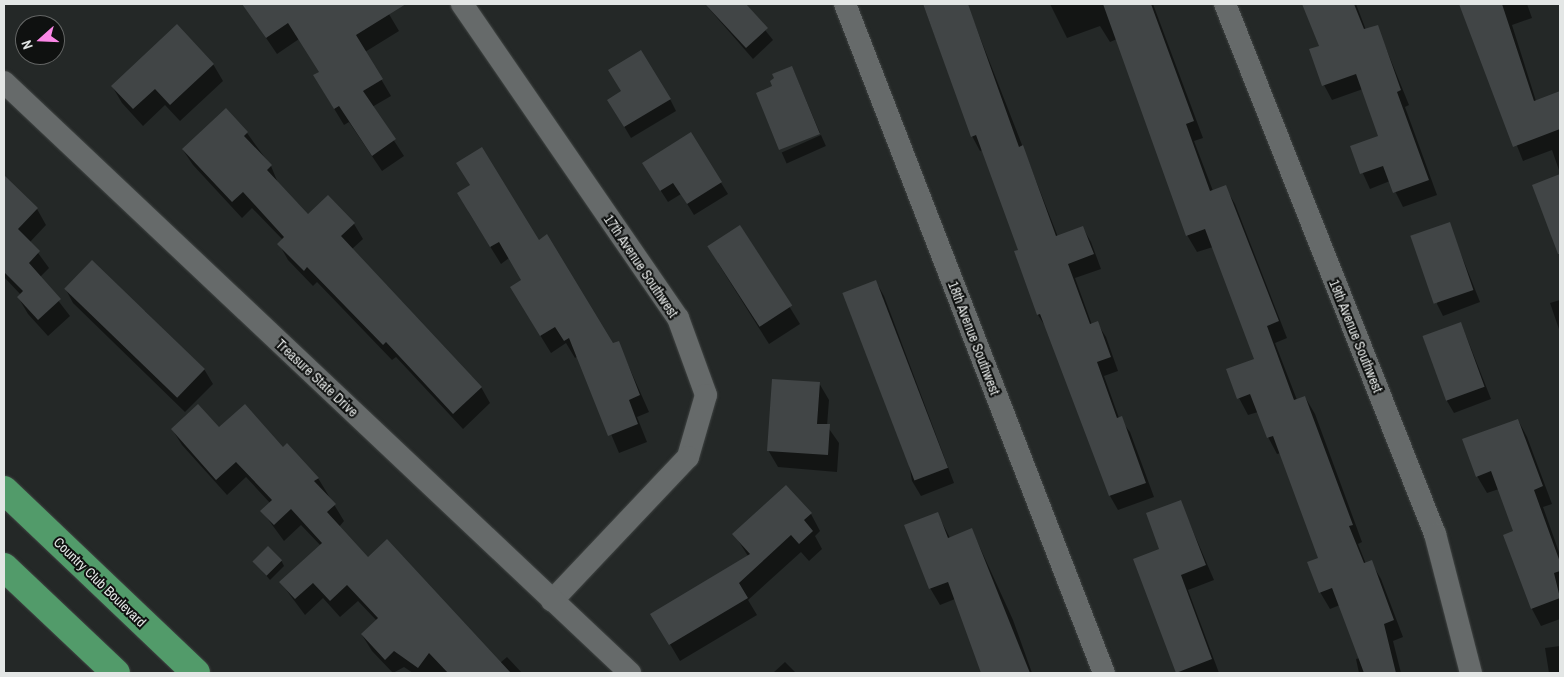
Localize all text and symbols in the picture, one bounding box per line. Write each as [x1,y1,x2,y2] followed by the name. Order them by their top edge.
[15,15,65,65] north arrow
[17,38,37,52] text: N
[600,211,682,321] street label: 17th Avenue Southwest
[1326,277,1386,395] street label: 19th Avenue Southwest
[944,278,1004,398] street label: 18th Avenue Southwest
[272,336,362,420] street label: Treasure State Drive
[50,534,150,630] street label: Country Club Boulevard

